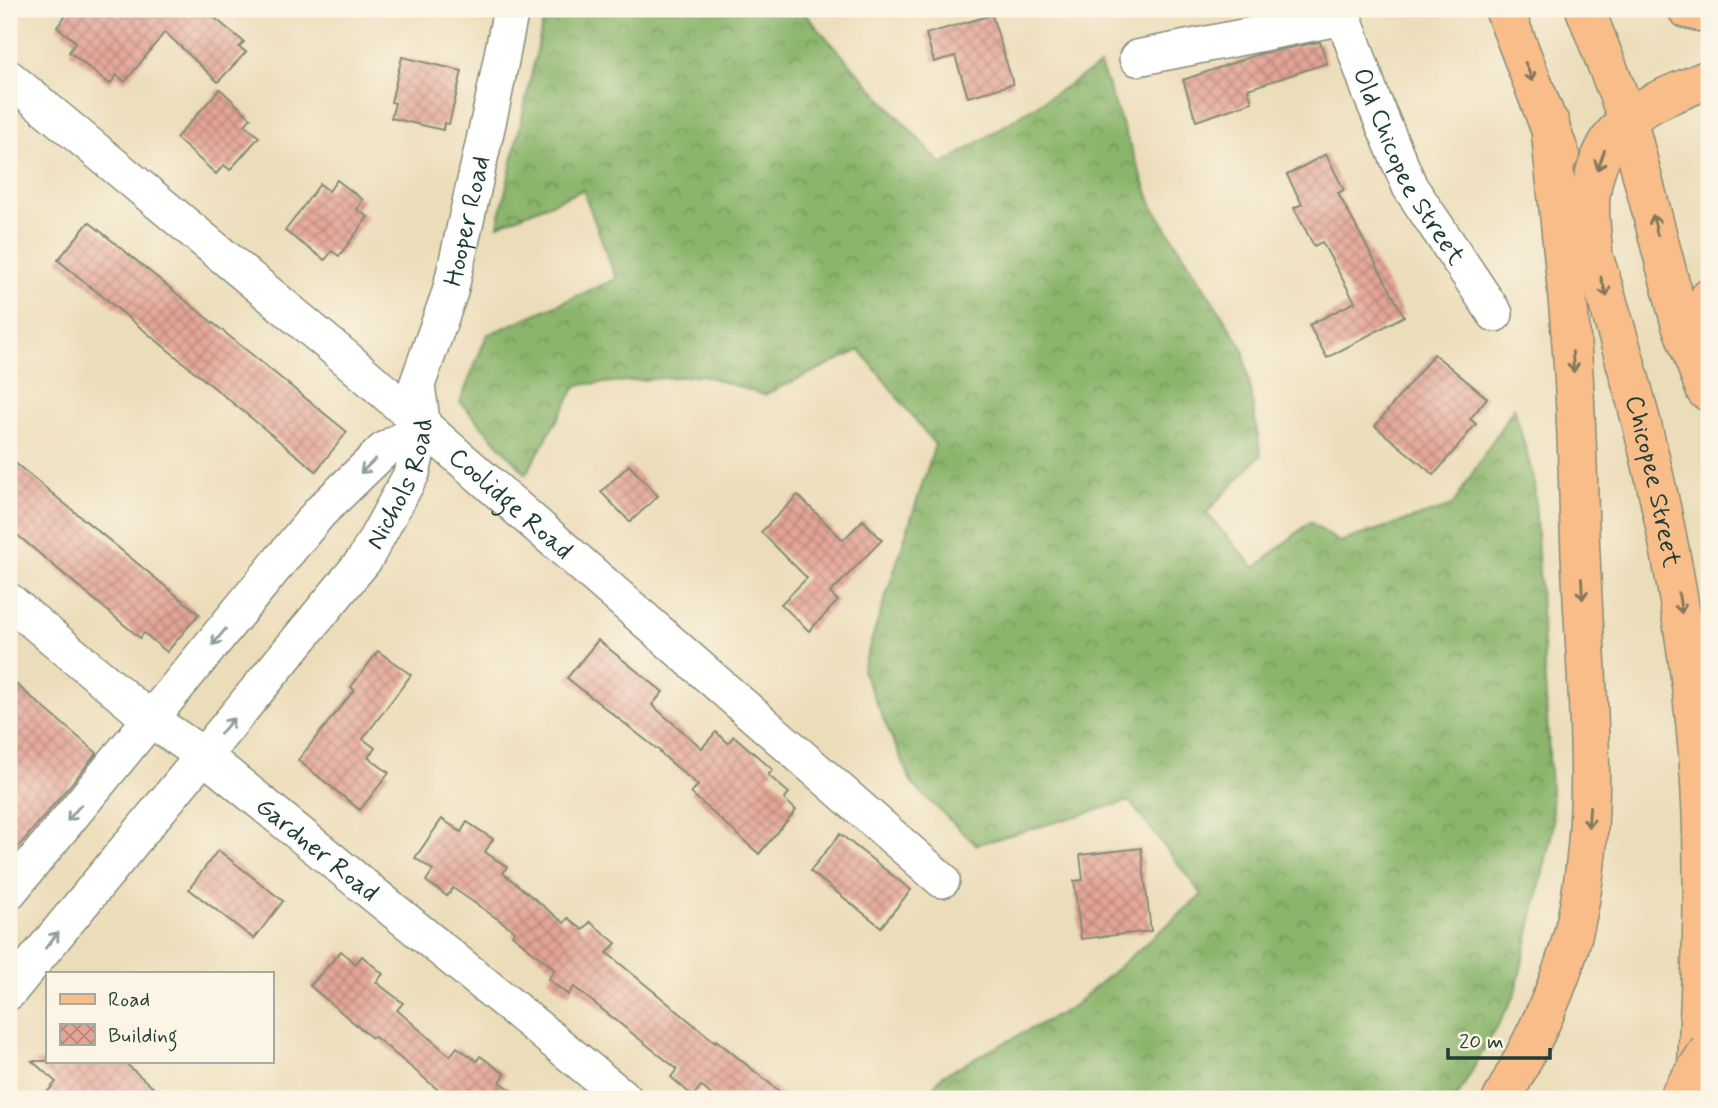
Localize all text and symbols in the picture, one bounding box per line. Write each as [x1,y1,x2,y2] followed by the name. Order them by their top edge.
[1524,61,1537,83] one-way arrow
[1344,64,1473,272] street label: Old Chicopee Street
[1594,149,1607,171] one-way arrow
[437,153,499,290] street label: Hooper Road
[1648,214,1661,237] one-way arrow
[1598,276,1611,298] one-way arrow
[1567,350,1580,373] one-way arrow
[1616,392,1688,570] street label: Chicopee Street
[359,417,442,556] street label: Nichols Road
[441,441,579,568] street label: Coolidge Road
[360,457,377,474] one-way arrow
[1575,578,1588,601] one-way arrow
[1674,591,1687,614] one-way arrow
[211,628,227,646] one-way arrow
[219,717,235,735] one-way arrow
[248,790,385,910] street label: Gardner Road
[67,804,83,822] one-way arrow
[1582,805,1595,828] one-way arrow
[45,931,60,949] one-way arrow
[46,972,273,1062] legend
[108,986,150,1014] text: Road
[1448,1017,1550,1061] scale bar
[108,1022,178,1052] text: Building
[1459,1028,1504,1056] text: 20 m

